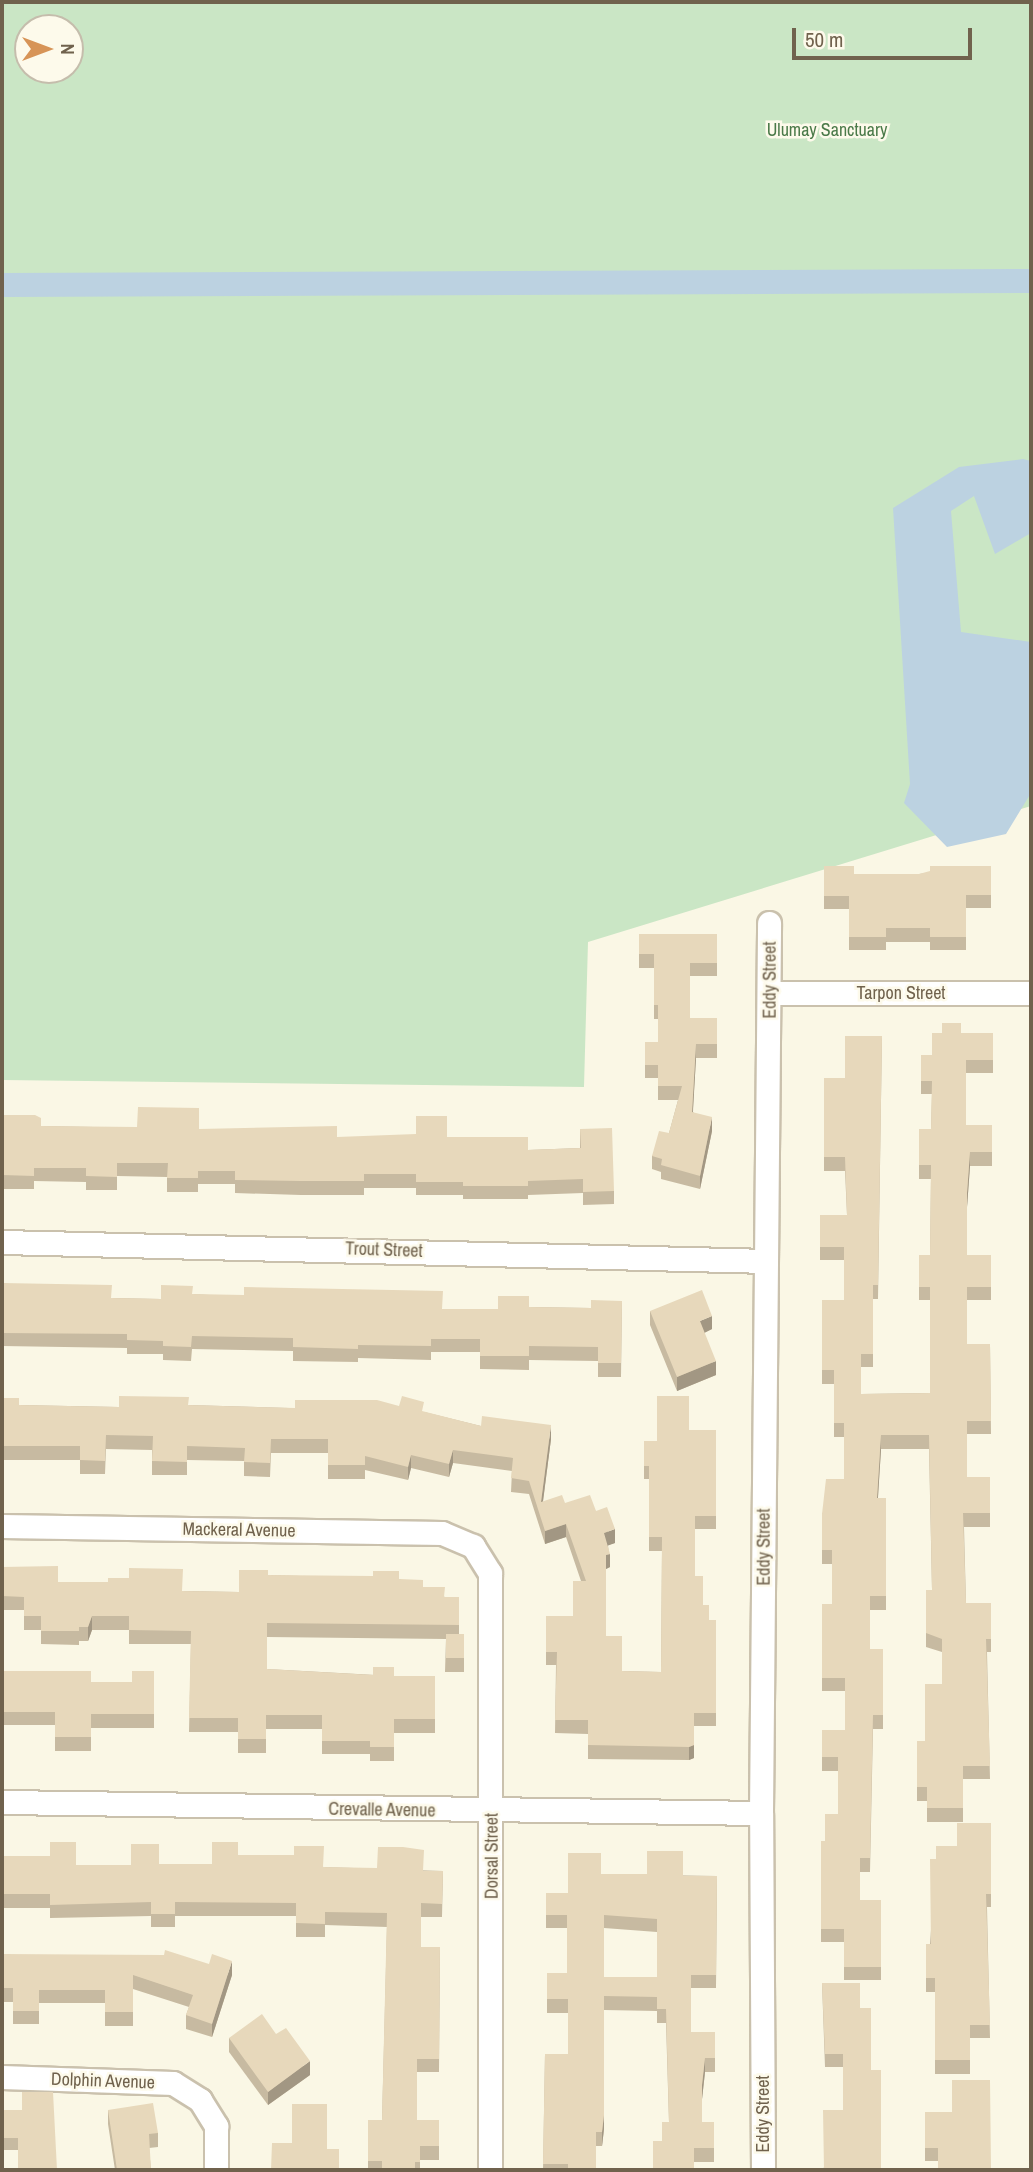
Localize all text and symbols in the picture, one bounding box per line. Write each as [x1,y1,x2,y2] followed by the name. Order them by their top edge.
[14,14,84,84] north arrow
[795,14,975,58] scale bar
[805,25,843,54] text: 50 m
[55,43,81,55] text: N
[767,119,887,141] park label: Ulumay Sanctuary
[759,941,781,1019] street label: Eddy Street
[857,982,945,1004] street label: Tarpon Street
[345,1238,423,1262] street label: Trout Street
[753,1508,775,1586] street label: Eddy Street
[182,1518,296,1542] street label: Mackeral Avenue
[328,1798,436,1822] street label: Crevalle Avenue
[481,1813,503,1899] street label: Dorsal Street
[50,2068,156,2094] street label: Dolphin Avenue
[752,2075,774,2153] street label: Eddy Street

